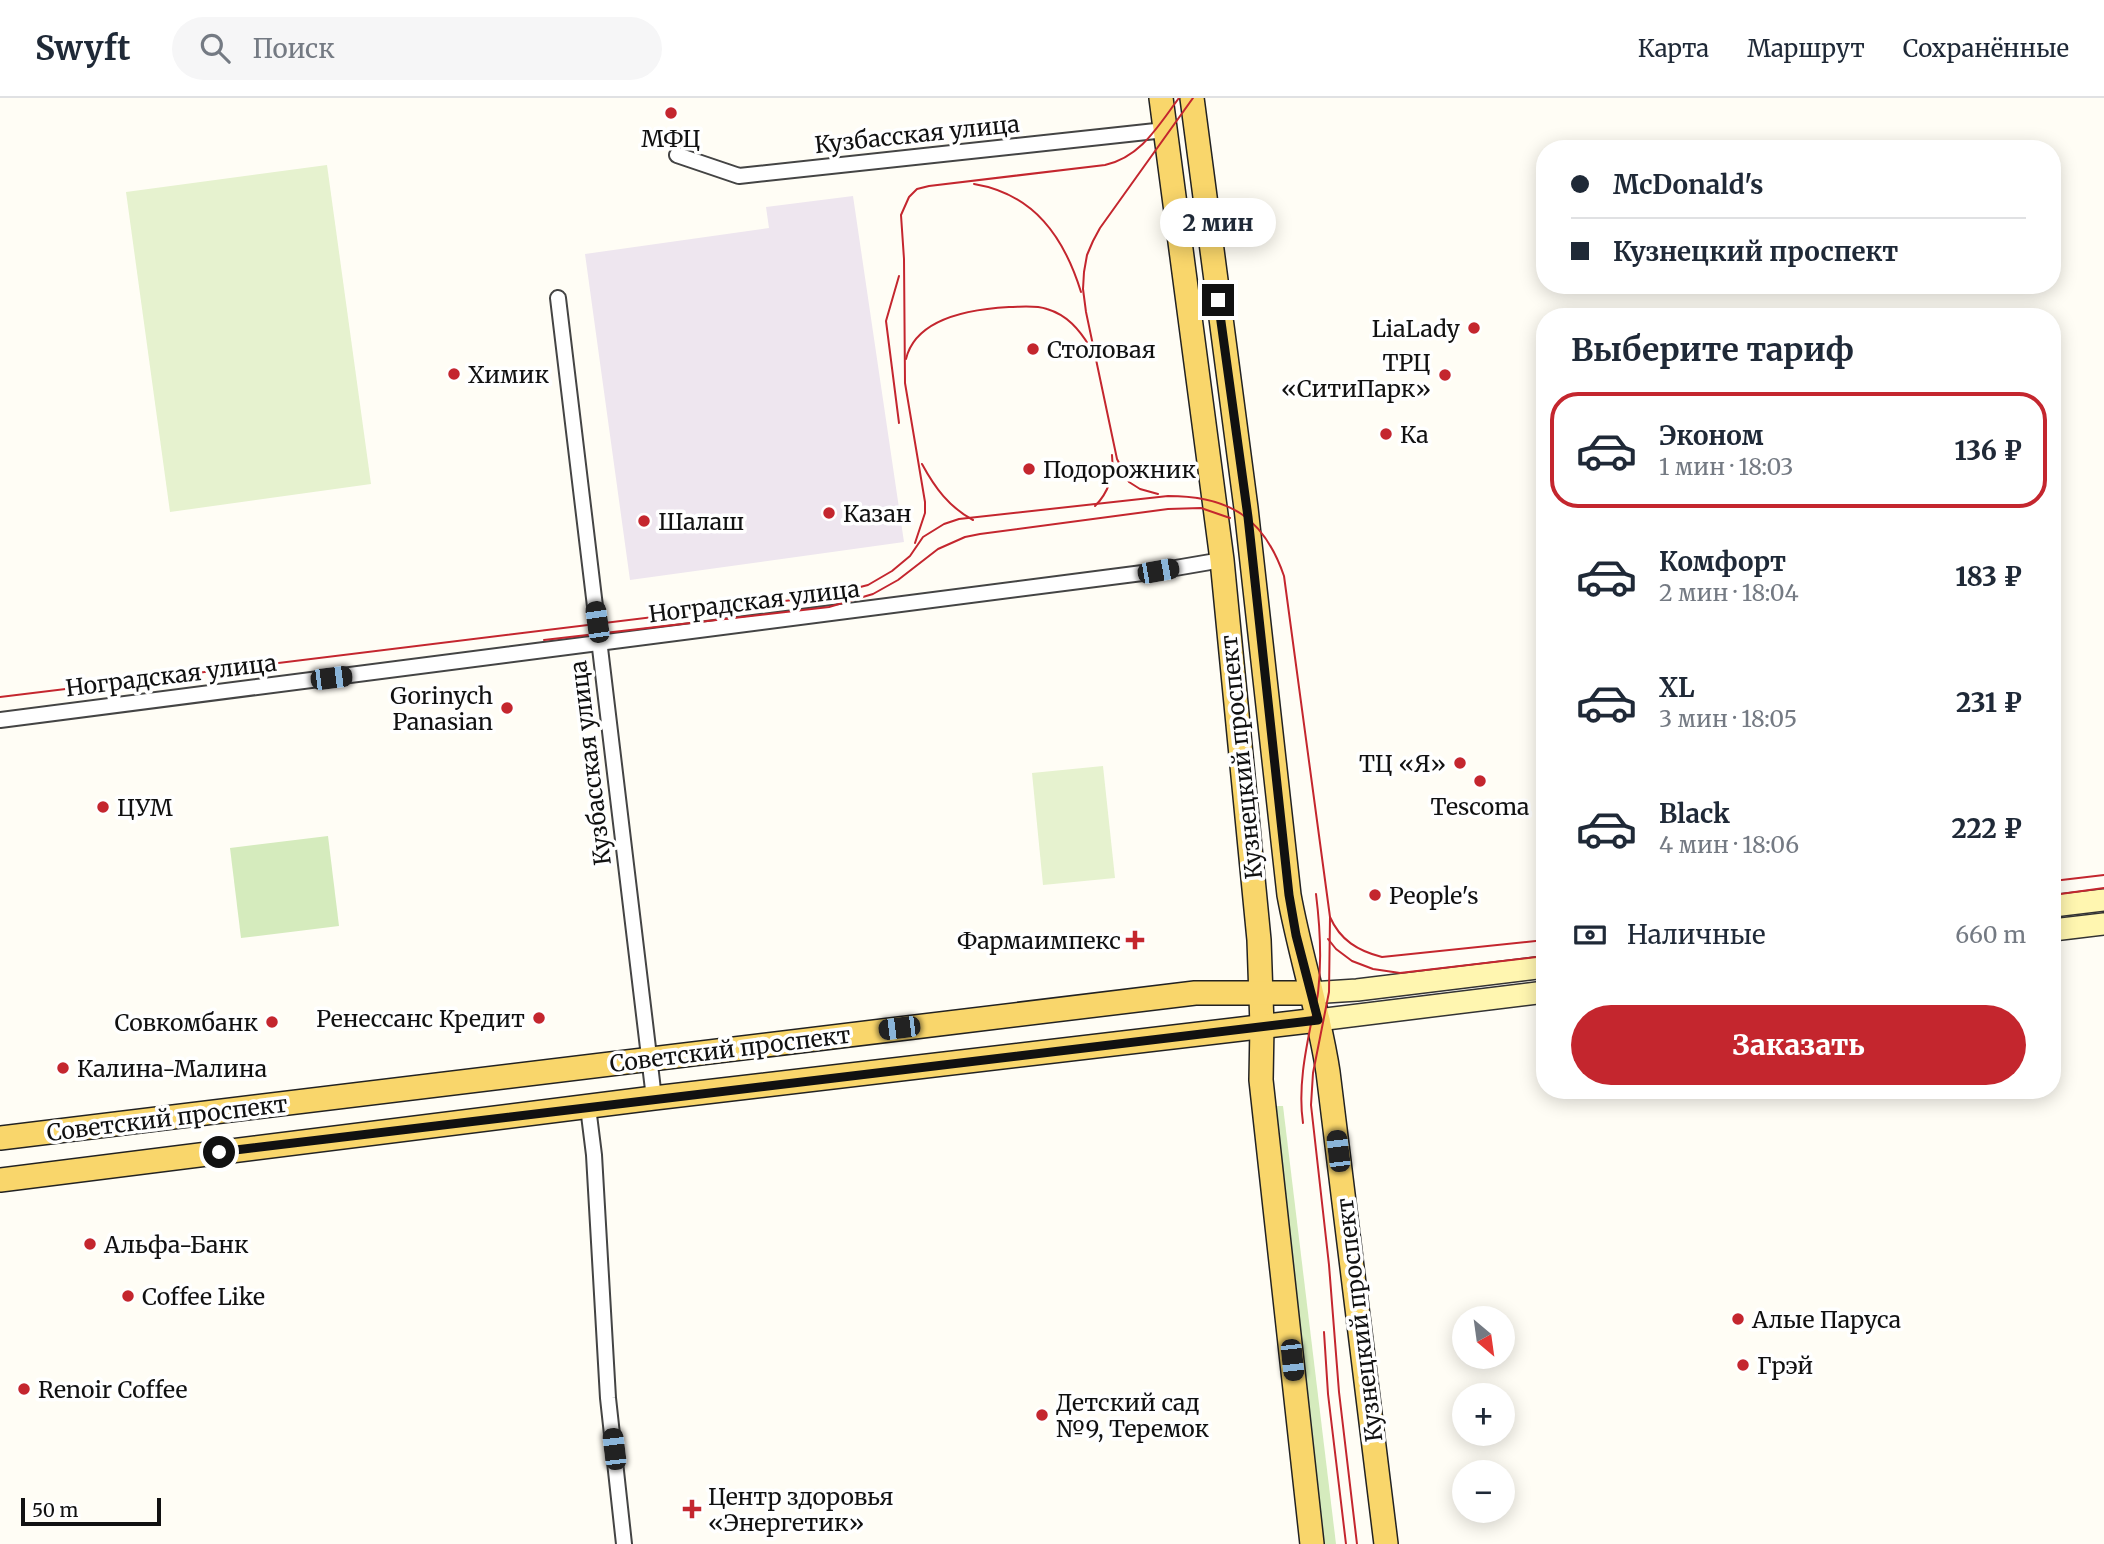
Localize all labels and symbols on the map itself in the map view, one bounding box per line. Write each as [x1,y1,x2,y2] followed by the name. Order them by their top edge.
[663,105,679,121] marker: МФЦ
[813,109,1021,159] street label: Кузбасская улица
[641,124,701,153] place label: МФЦ
[1160,198,1276,248] callout: 2 мин
[1202,284,1234,316] route end
[1372,314,1461,343] place label: LiaLady
[1466,320,1482,336] marker: LiaLady
[1047,335,1156,364] place label: Столовая
[1025,341,1041,357] marker: Столовая
[1281,348,1431,403] place label: ТРЦ «СитиПарк»
[468,360,549,389] place label: Химик
[446,366,462,382] marker: Химик
[1437,367,1453,383] marker: ТРЦ «СитиПарк»
[1400,420,1429,449] place label: Ка
[1378,426,1394,442] marker: Ка
[1043,455,1196,484] place label: Подорожник
[1021,461,1037,477] marker: Подорожник
[843,499,912,528] place label: Казан
[821,505,837,521] marker: Казан
[658,507,744,536] place label: Шалаш
[636,513,652,529] marker: Шалаш
[1136,557,1181,585] car
[647,574,861,628] street label: Ноградская улица
[584,600,611,644] car
[1214,633,1268,881] street label: Кузнецкий проспект
[64,648,278,702] street label: Ноградская улица
[563,659,617,867] street label: Кузбасская улица
[309,665,354,691] car
[390,681,493,736] place label: Gorinych Panasian
[499,700,515,716] marker: Gorinych Panasian
[1359,749,1446,778] place label: ТЦ «Я»
[1452,755,1468,771] marker: ТЦ «Я»
[1472,773,1488,789] marker: Tescoma
[1431,792,1529,821] place label: Tescoma
[117,793,173,822] place label: ЦУМ
[95,799,111,815] marker: ЦУМ
[1389,881,1479,910] place label: People's
[1367,887,1383,903] marker: People's
[957,926,1121,955] place label: Фармаимпекс
[1127,932,1143,948] marker: Фармаимпекс
[316,1004,525,1033] place label: Ренессанс Кредит
[115,1008,258,1037] place label: Совкомбанк
[531,1010,547,1026] marker: Ренессанс Кредит
[264,1014,280,1030] marker: Совкомбанк
[877,1015,922,1041] car
[608,1020,852,1078] street label: Советский проспект
[77,1054,267,1083] place label: Калина-Малина
[55,1060,71,1076] marker: Калина-Малина
[45,1089,289,1147] street label: Советский проспект
[1326,1129,1351,1173] car
[203,1136,235,1168] route start
[1330,1196,1388,1444] street label: Кузнецкий проспект
[103,1230,249,1259] place label: Альфа-Банк
[82,1236,98,1252] marker: Альфа-Банк
[142,1282,265,1311] place label: Coffee Like
[120,1288,136,1304] marker: Coffee Like
[1751,1305,1901,1334] place label: Алые Паруса
[1452,1306,1516,1368] north arrow
[1730,1311,1746,1327] marker: Алые Паруса
[1280,1338,1305,1382] car
[1757,1351,1813,1380] place label: Грэй
[1735,1357,1751,1373] marker: Грэй
[38,1375,188,1404] place label: Renoir Coffee
[16,1381,32,1397] marker: Renoir Coffee
[1056,1388,1210,1443] place label: Детский сад №9, Теремок
[1034,1407,1050,1423] marker: Детский сад №9, Теремок
[602,1427,627,1471] car
[708,1482,894,1537] place label: Центр здоровья «Энергетик»
[21,1495,161,1527] scale bar
[682,1499,702,1519] marker: Центр здоровья «Энергетик»

